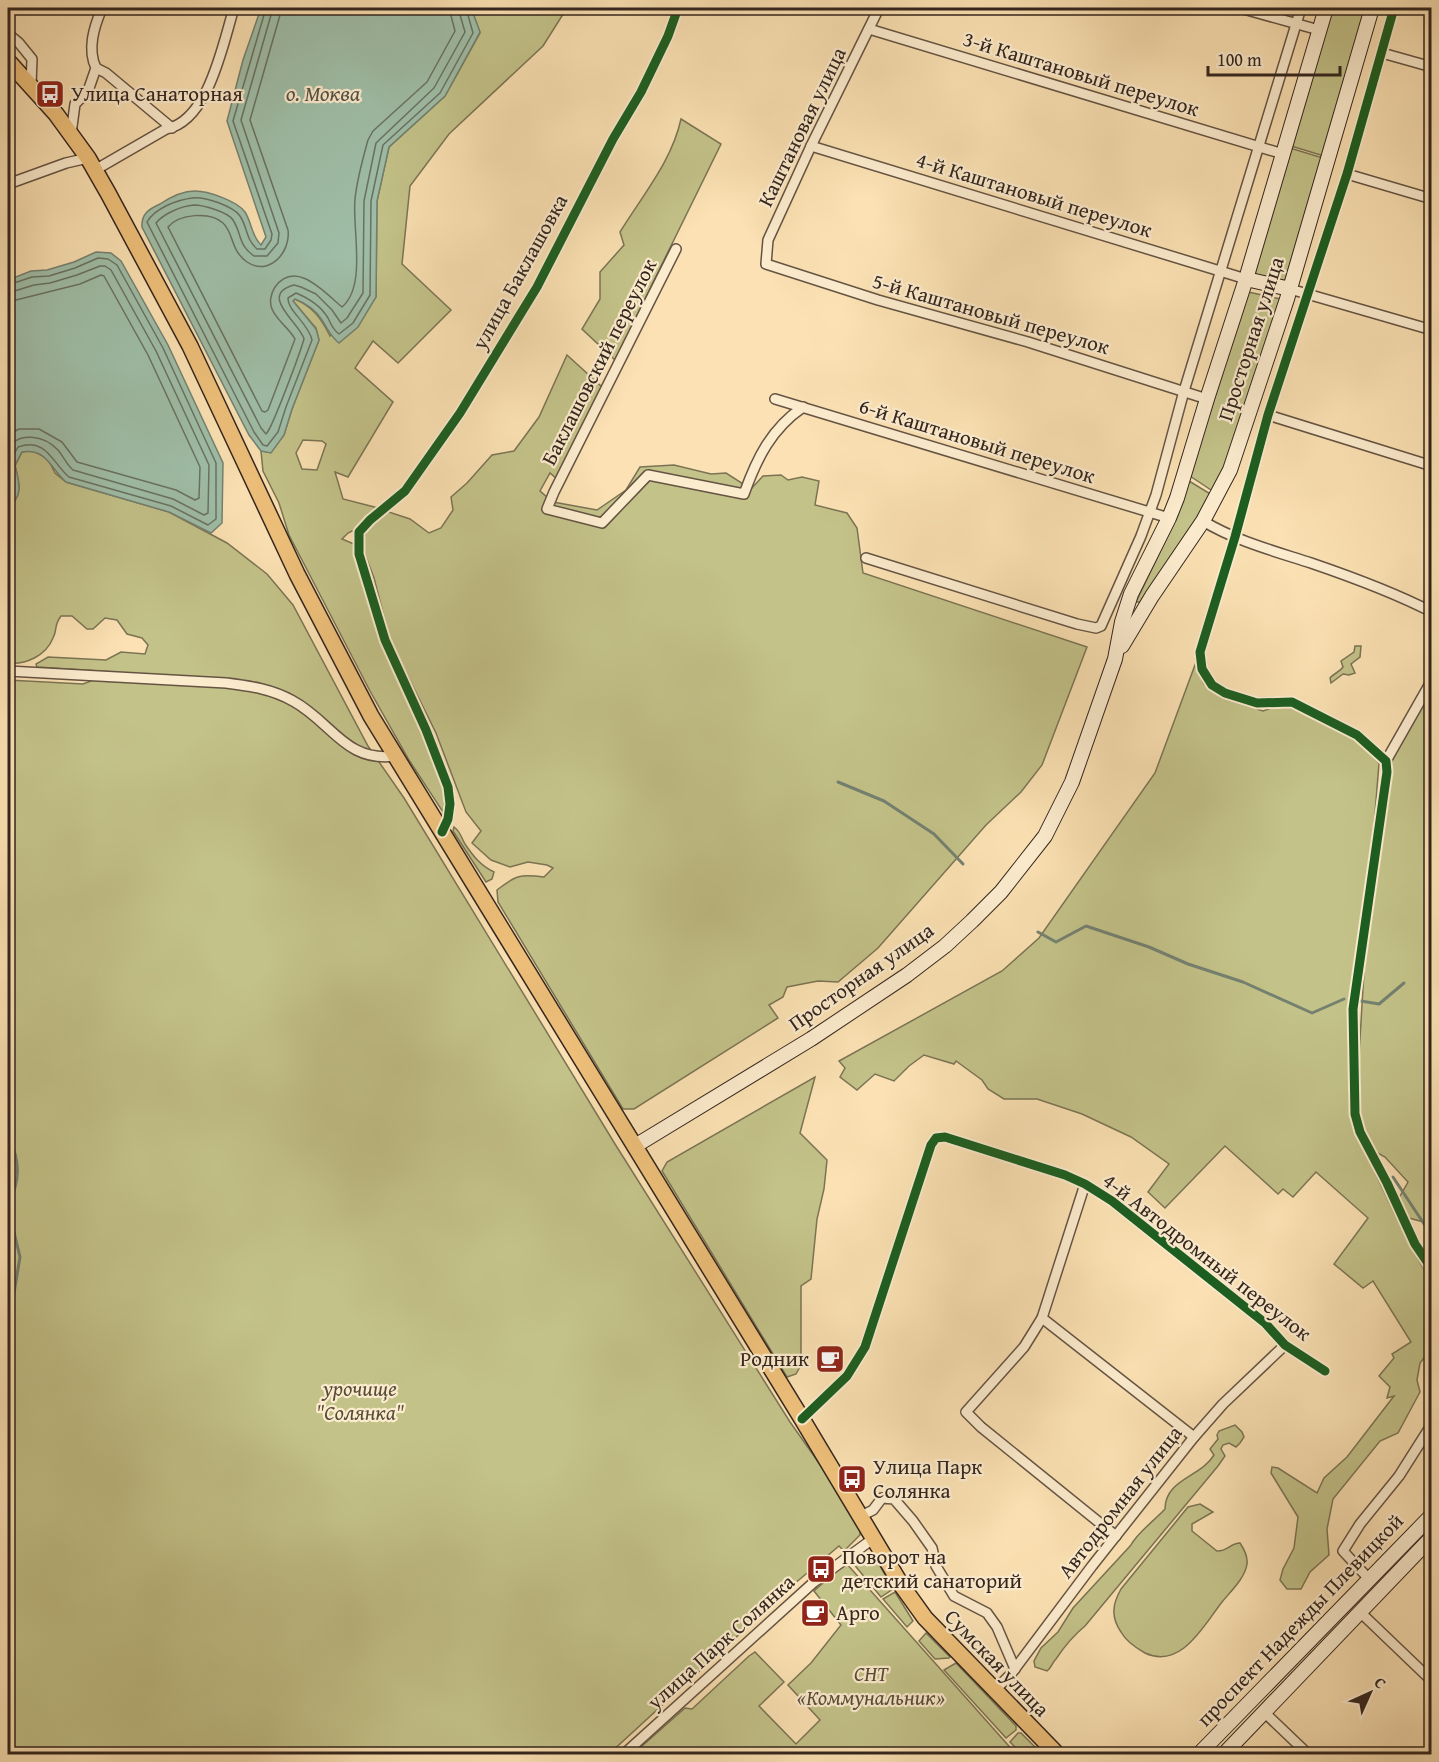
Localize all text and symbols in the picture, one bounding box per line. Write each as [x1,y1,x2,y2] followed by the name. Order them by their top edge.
[959,23,1203,124] street label: 3-й Каштановый переулок
[1208,39,1340,77] scale bar
[749,42,854,212] street label: Каштановая улица
[1217,46,1262,73] text: 100 m
[286,77,360,109] water label: о. Моква
[34,78,66,110] bus stop icon: Улица Санаторная
[71,78,243,109] place label: Улица Санаторная
[912,144,1156,245] street label: 4-й Каштановый переулок
[463,188,575,356] street label: улица Баклашовка
[533,253,664,470] street label: Баклашовский переулок
[1209,253,1292,425] street label: Просторная улица
[869,265,1113,362] street label: 5-й Каштановый переулок
[855,390,1099,491] street label: 6-й Каштановый переулок
[782,915,940,1038] street label: Просторная улица
[1096,1165,1318,1348] street label: 4-й Автодромный переулок
[740,1343,809,1374] place label: Родник
[814,1343,846,1375] cafe icon: Родник
[316,1373,405,1428] park label: урочище "Солянка"
[1050,1419,1189,1585] street label: Автодромная улица
[873,1451,982,1506] place label: Улица Парк Солянка
[836,1463,868,1495] bus stop icon: Улица Парк Солянка
[1189,1506,1410,1733] street label: проспект Надежды Плевицкой
[842,1541,1022,1596] place label: Поворот на детский санаторий
[805,1553,837,1585] bus stop icon: Поворот на детский санаторий
[639,1567,801,1717] street label: улица Парк Солянка
[799,1597,831,1629] cafe icon: Арго
[836,1597,880,1628] place label: Арго
[938,1602,1057,1724] street label: Сумская улица
[797,1658,945,1713] park label: СНТ «Коммунальник»
[1340,1663,1400,1723] north arrow
[1369,1671,1392,1694] text: С

